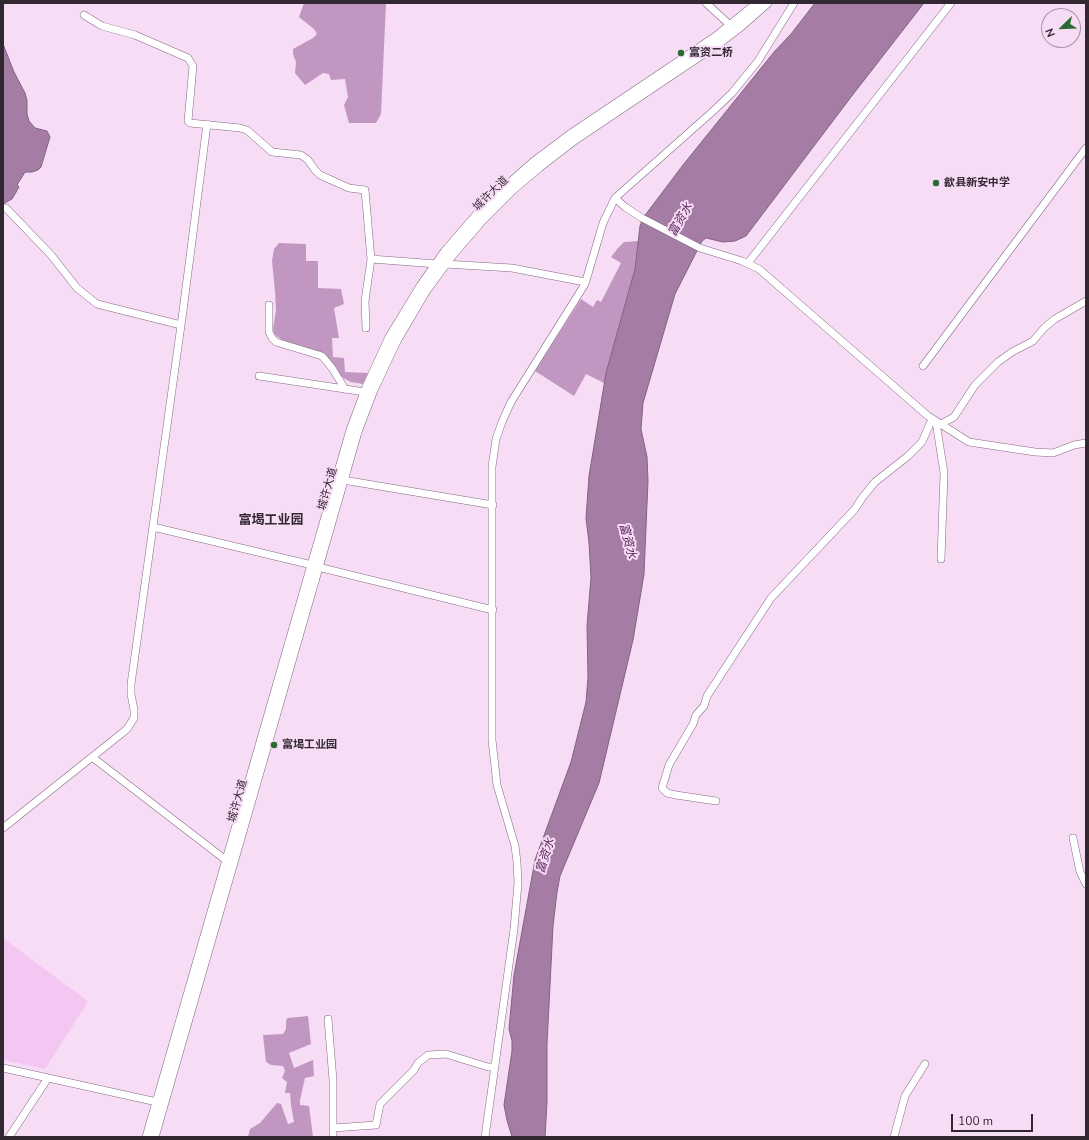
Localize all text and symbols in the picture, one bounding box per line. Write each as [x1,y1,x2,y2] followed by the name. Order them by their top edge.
[1041,8,1081,48] north arrow
[1042,26,1059,39] text: N
[689,46,733,60] place label: 富资二桥
[676,48,686,58] marker: 富资二桥
[471,174,511,214] street label: 城许大道
[944,176,1010,190] place label: 歙县新安中学
[931,178,941,188] marker: 歙县新安中学
[666,201,696,239] water label: 富资水
[316,466,340,512] street label: 城许大道
[239,513,303,529] district label: 富堨工业园
[616,522,638,560] water label: 富资水
[282,738,337,752] place label: 富堨工业园
[269,740,279,750] marker: 富堨工业园
[226,778,250,824] street label: 城许大道
[534,837,558,875] water label: 富资水
[953,1106,1035,1132] scale bar
[958,1113,993,1129] text: 100 m

